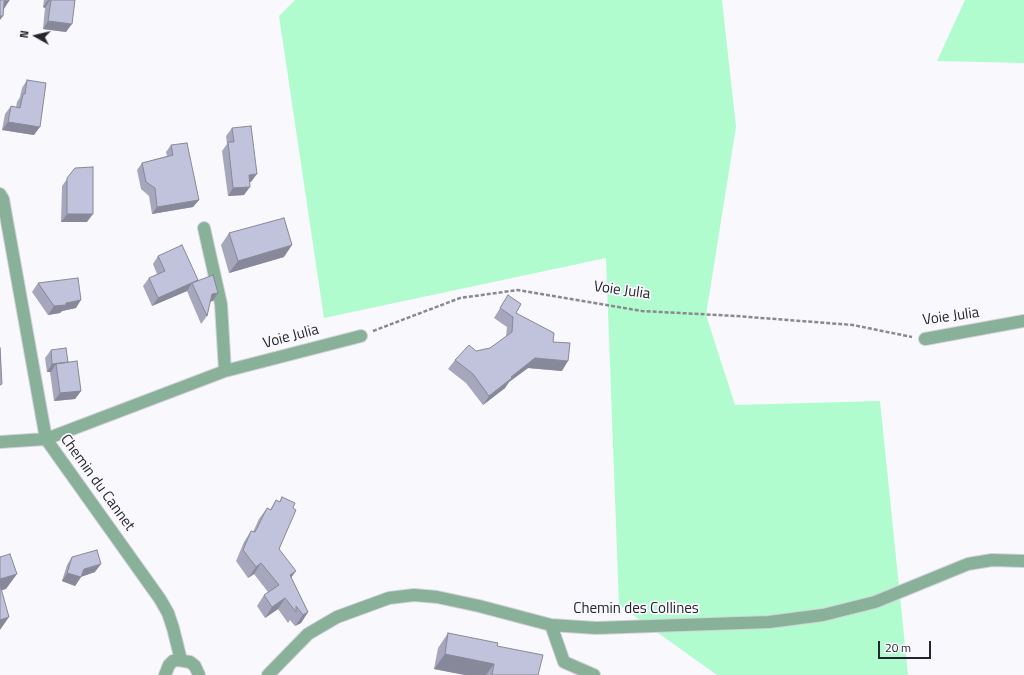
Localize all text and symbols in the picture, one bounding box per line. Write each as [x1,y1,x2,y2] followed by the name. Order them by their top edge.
[16,16,56,56] north arrow
[16,29,33,39] text: N
[593,278,651,304] street label: Voie Julia
[922,304,980,330] street label: Voie Julia
[261,321,321,353] street label: Voie Julia
[56,431,138,535] street label: Chemin du Cannet
[573,600,699,618] street label: Chemin des Collines
[880,633,933,659] scale bar
[885,638,911,657] text: 20 m

